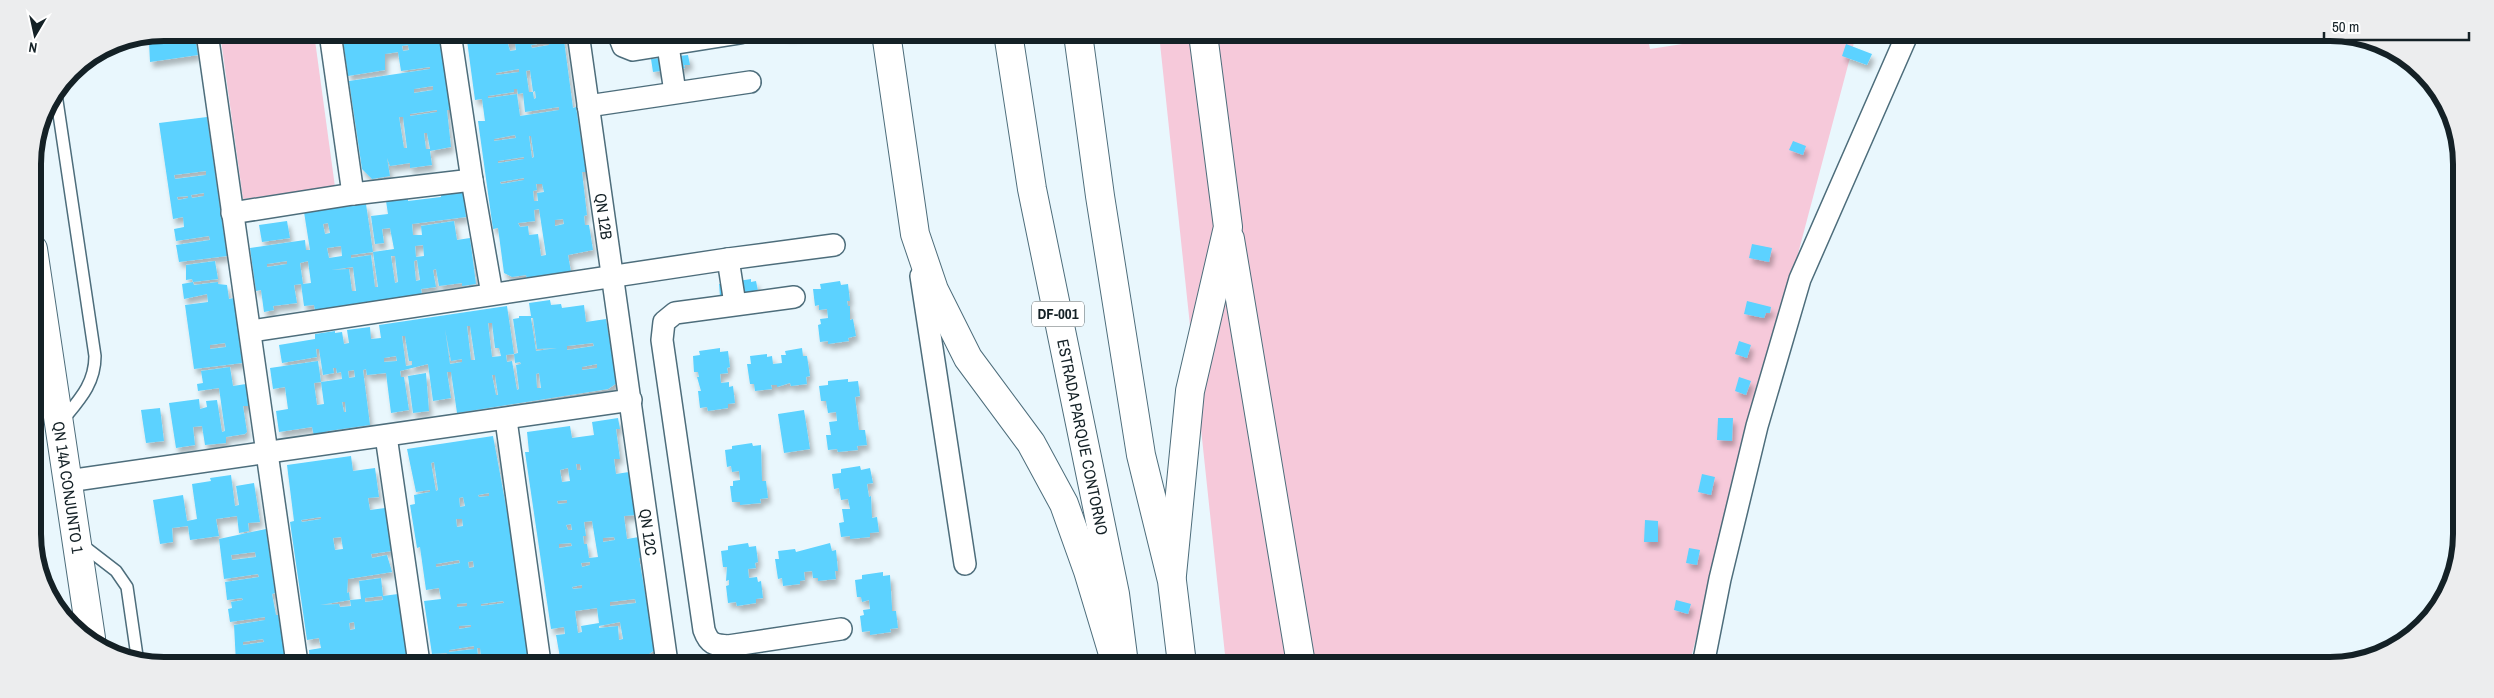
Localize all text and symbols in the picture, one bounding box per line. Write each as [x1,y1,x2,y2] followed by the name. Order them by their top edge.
[10,10,60,60] north arrow
[2324,10,2469,42] scale bar
[2332,16,2359,37] text: 50 m
[27,38,38,57] text: N
[590,192,618,241] street label: QN 12B
[1032,302,1084,326] road number: DF-001
[1052,337,1114,537] street label: ESTRADA PARQUE CONTORNO
[48,420,89,556] street label: QN 14A CONJUNTO 1
[634,507,663,557] street label: QN 12C

